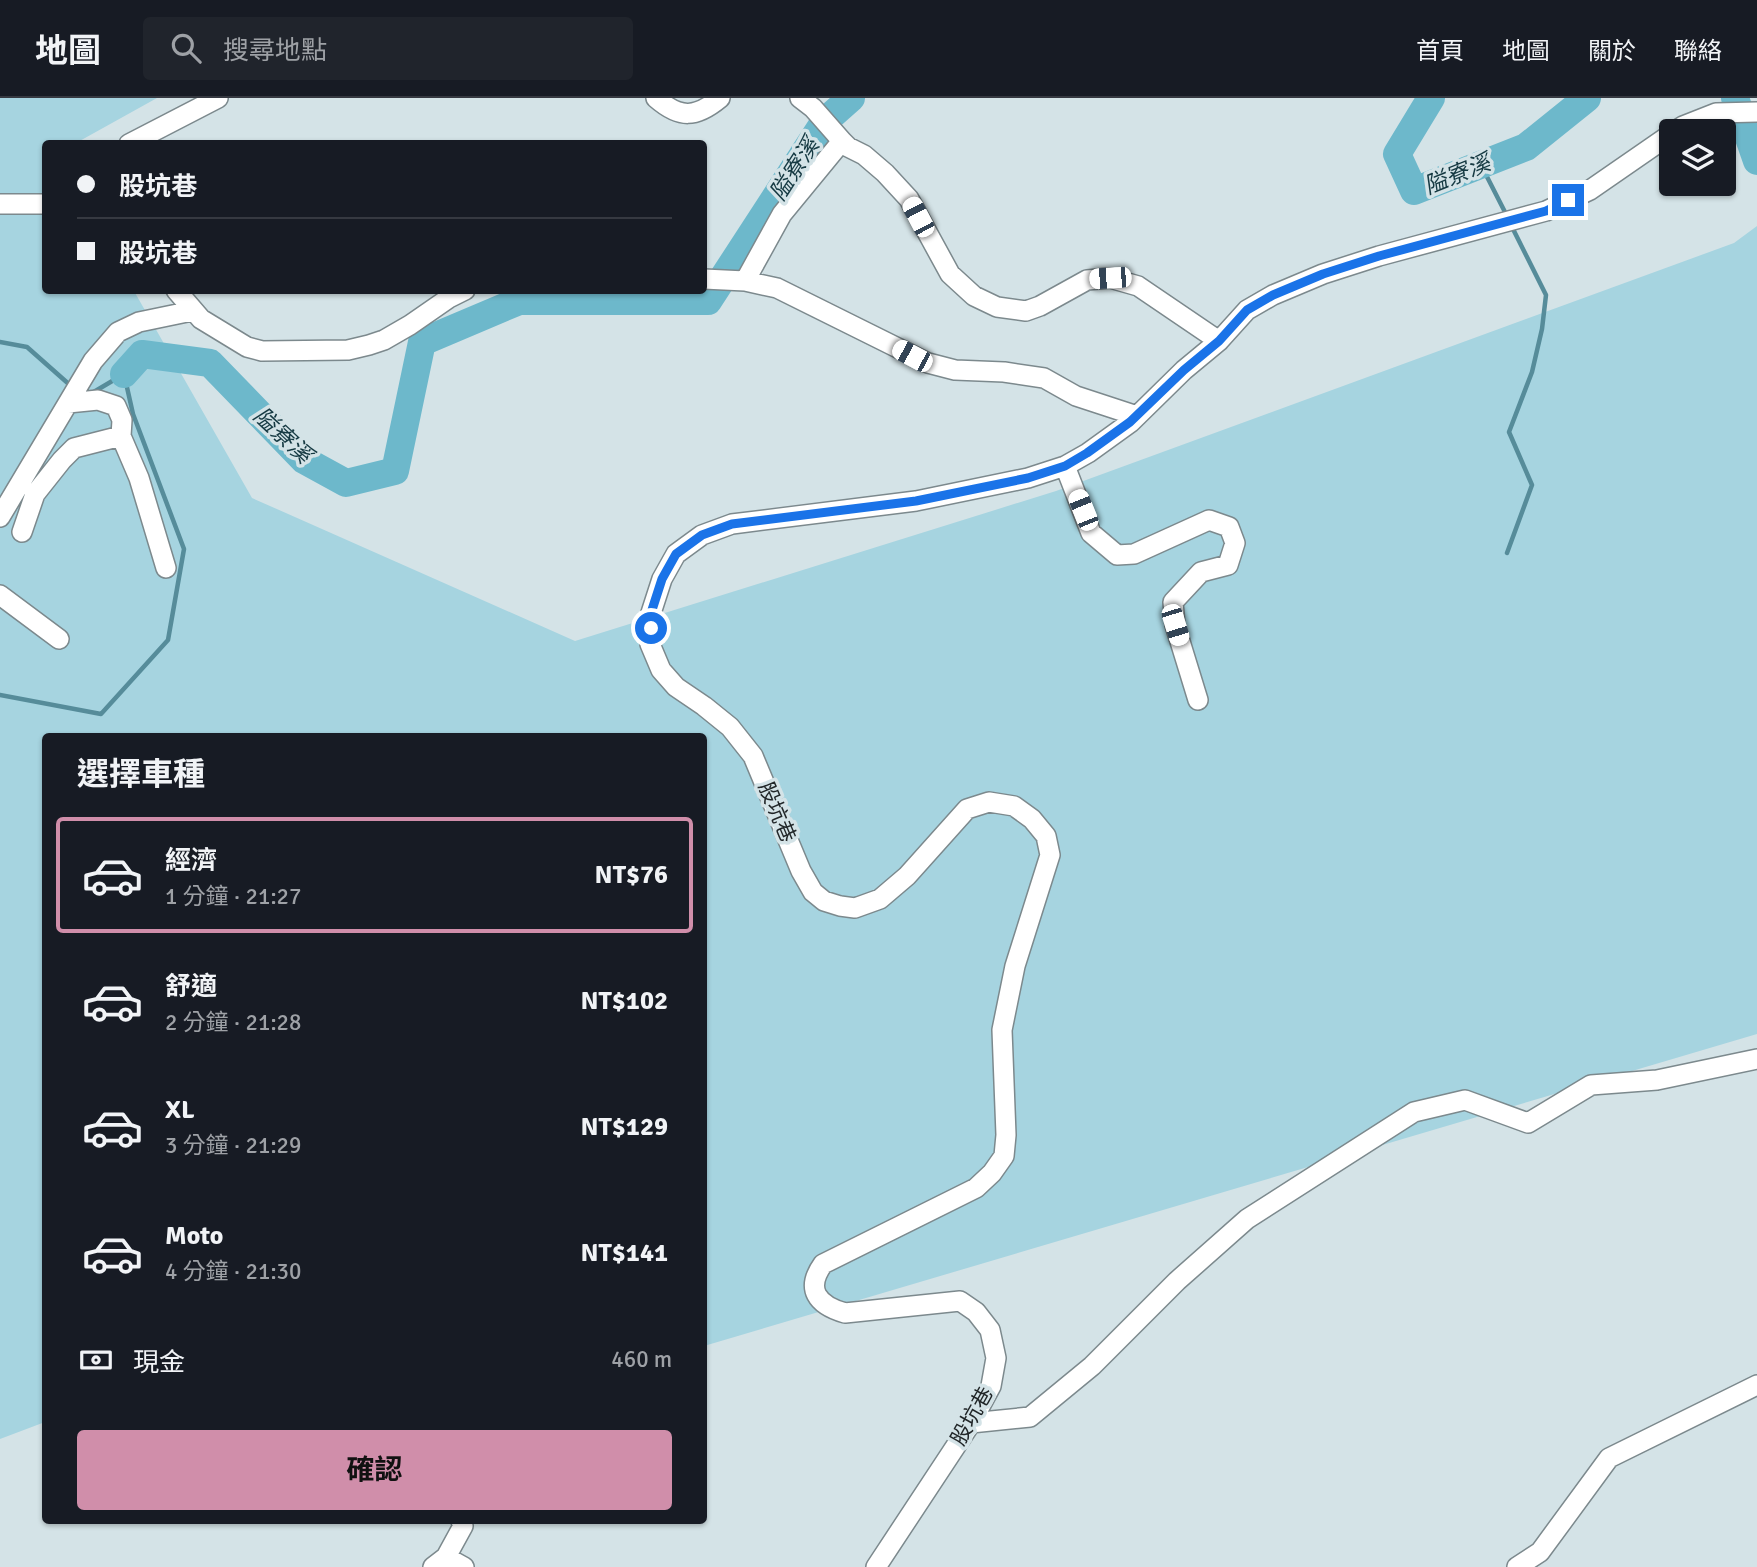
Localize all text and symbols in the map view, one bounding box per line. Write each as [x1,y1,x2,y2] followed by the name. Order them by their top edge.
[143,17,633,80] search box
[167,29,205,67] icon: search
[35,31,101,72] text: 地圖
[223,35,327,67] text: 搜尋地點
[1416,36,1464,66] text: 首頁
[1502,36,1550,66] text: 地圖
[1588,36,1636,66] text: 關於
[1674,36,1722,66] text: 聯絡
[1659,119,1736,196] map controls
[1659,119,1736,196] button: layers
[763,130,827,206] water label: 隘寮溪
[1420,147,1497,201] water label: 隘寮溪
[119,171,197,203] text: 股坑巷
[1552,184,1584,216] route end
[899,194,938,240] car
[119,238,197,270] text: 股坑巷
[1089,266,1132,290] car
[889,337,936,375] car
[248,401,320,472] water label: 隘寮溪
[1066,487,1101,533] car
[1159,602,1192,648] car
[635,612,667,644] route start
[77,755,205,794] text: 選擇車種
[753,778,801,846] street label: 股坑巷
[81,844,144,907] icon: car
[165,845,217,877] text: 經濟
[595,859,668,891] text: NT$76
[165,882,301,911] text: 1 分鐘 · 21:27
[81,970,144,1033] icon: car
[165,971,217,1003] text: 舒適
[581,985,668,1017] text: NT$102
[165,1008,301,1037] text: 2 分鐘 · 21:28
[165,1094,195,1126] text: XL
[81,1096,144,1159] icon: car
[581,1111,668,1143] text: NT$129
[165,1131,301,1160] text: 3 分鐘 · 21:29
[165,1220,223,1252] text: Moto
[81,1222,144,1285] icon: car
[581,1237,668,1269] text: NT$141
[165,1257,301,1286] text: 4 分鐘 · 21:30
[77,1341,115,1379] icon: cash
[611,1345,672,1374] text: 460 m
[133,1347,185,1379] text: 現金
[945,1382,999,1450] street label: 股坑巷
[77,1430,672,1510] button: 確認

